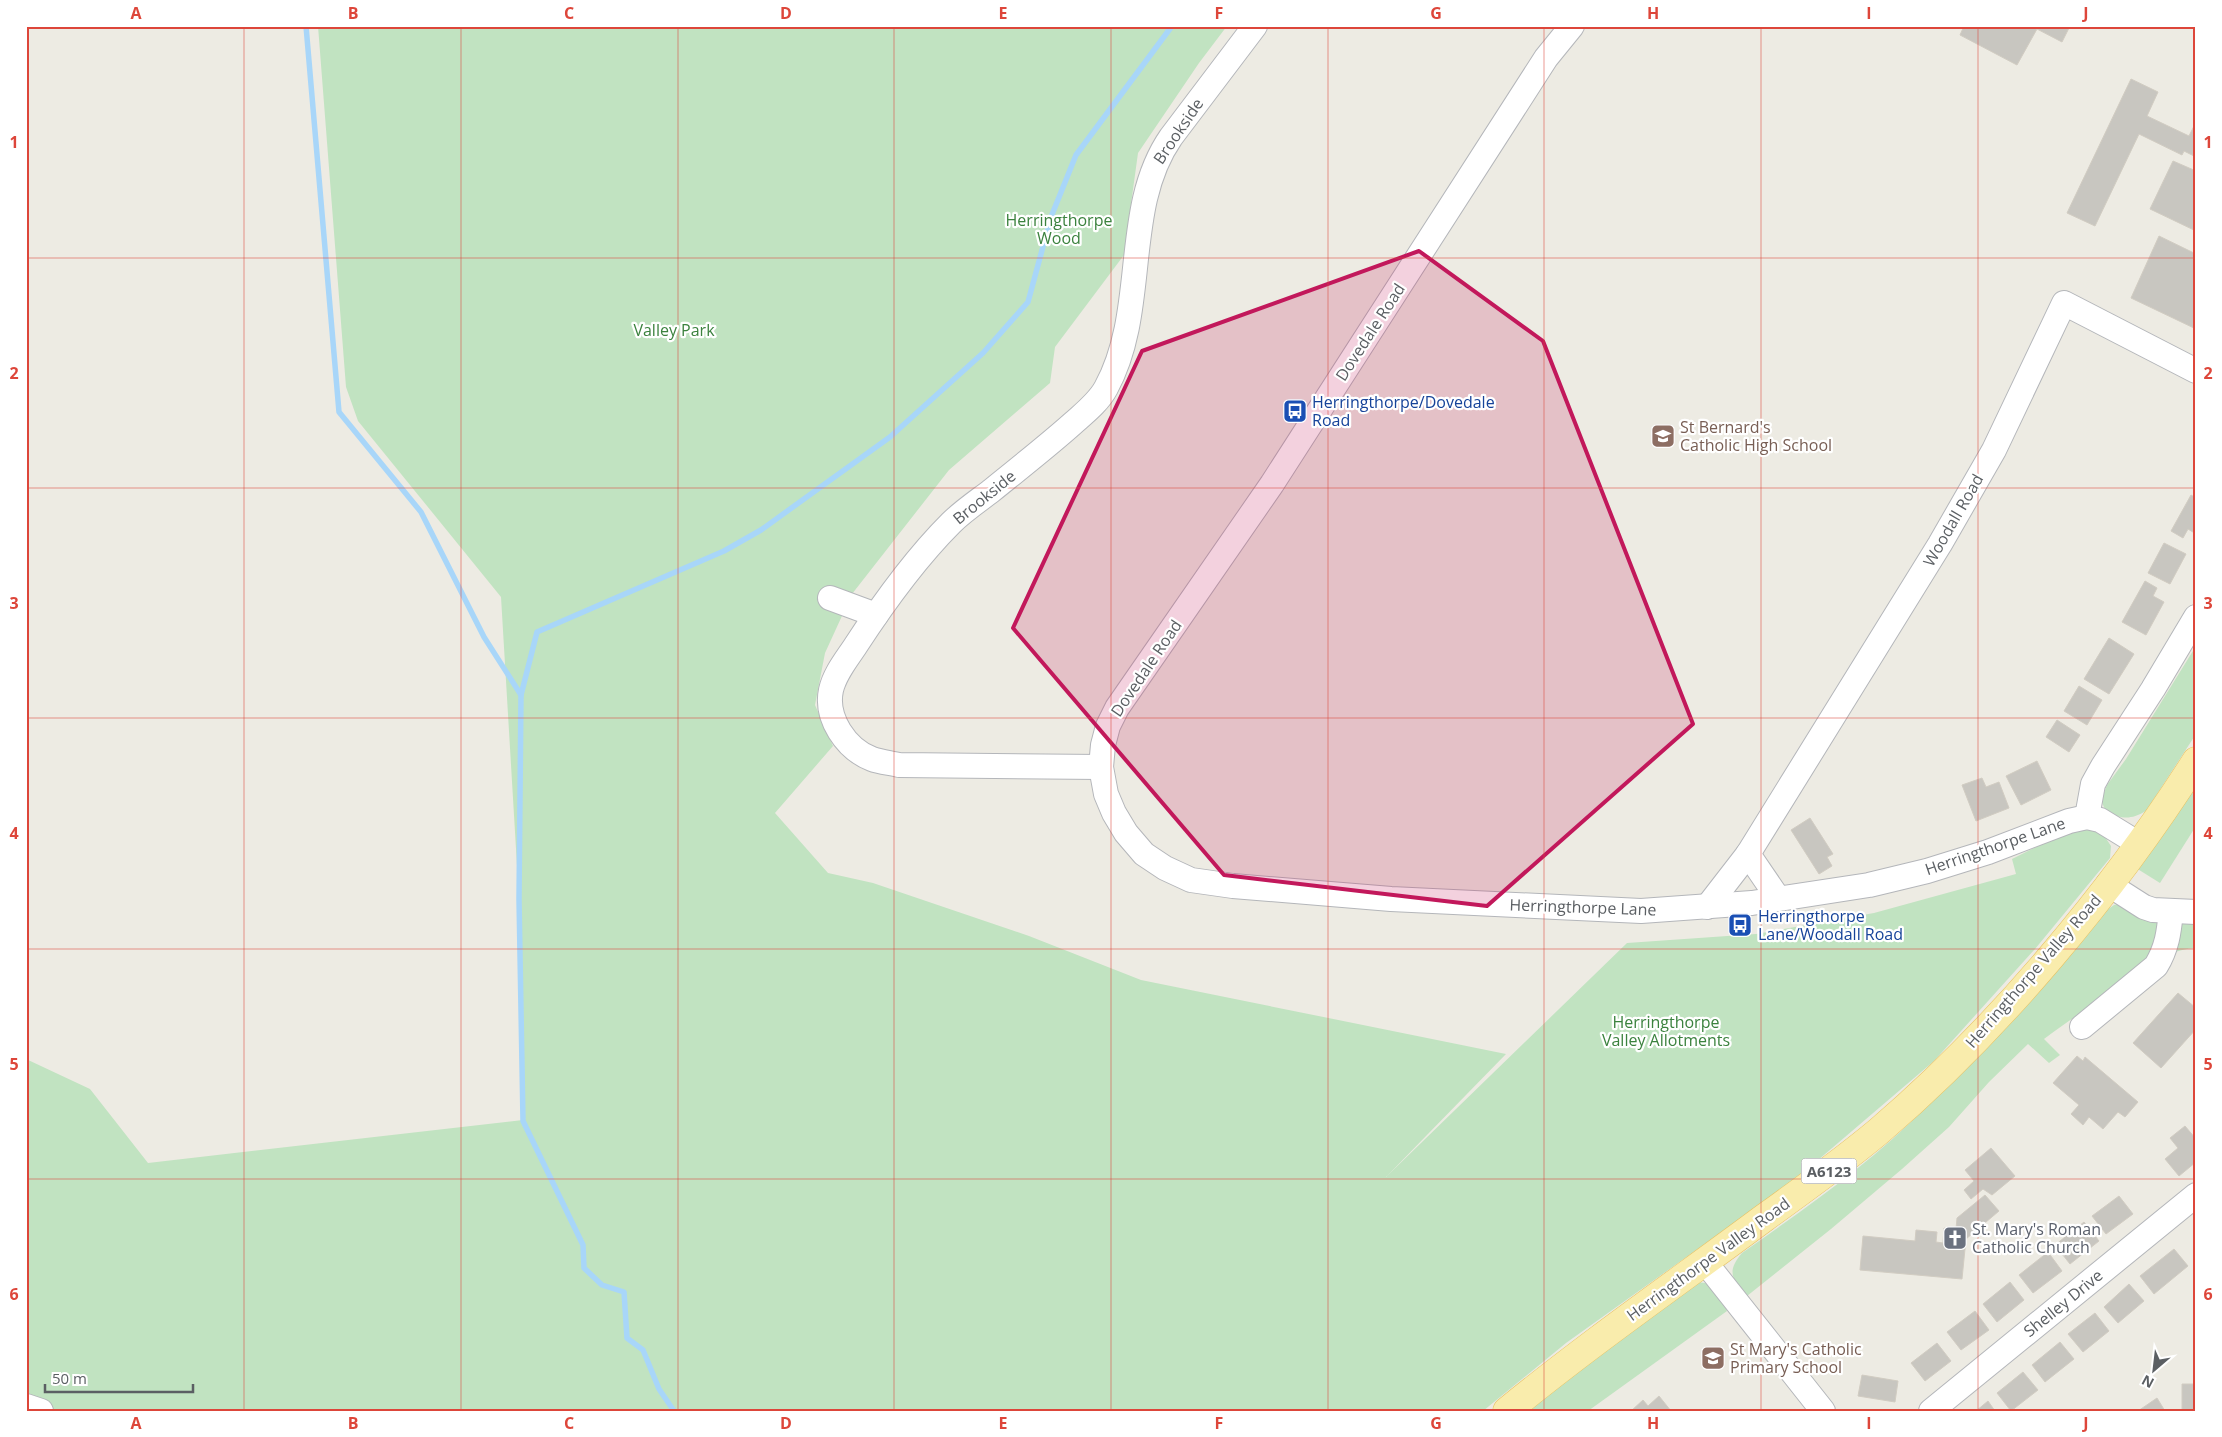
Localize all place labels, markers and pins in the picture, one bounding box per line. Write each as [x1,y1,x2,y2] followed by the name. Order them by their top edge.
[1312,391,1495,431] place label: Herringthorpe/Dovedale Road
[1282,398,1308,424] bus stop icon: Herringthorpe/Dovedale Road
[1680,416,1832,456] place label: St Bernard's Catholic High School
[1650,423,1676,449] school or university icon: St Bernard's Catholic High School
[1758,905,1903,945] place label: Herringthorpe Lane/Woodall Road
[1727,912,1753,938] bus stop icon: Herringthorpe Lane/Woodall Road
[1972,1218,2101,1258] place label: St. Mary's Roman Catholic Church
[1942,1225,1968,1251] church icon: St. Mary's Roman Catholic Church
[1730,1338,1862,1378] place label: St Mary's Catholic Primary School
[1700,1345,1726,1371] school or university icon: St Mary's Catholic Primary School

